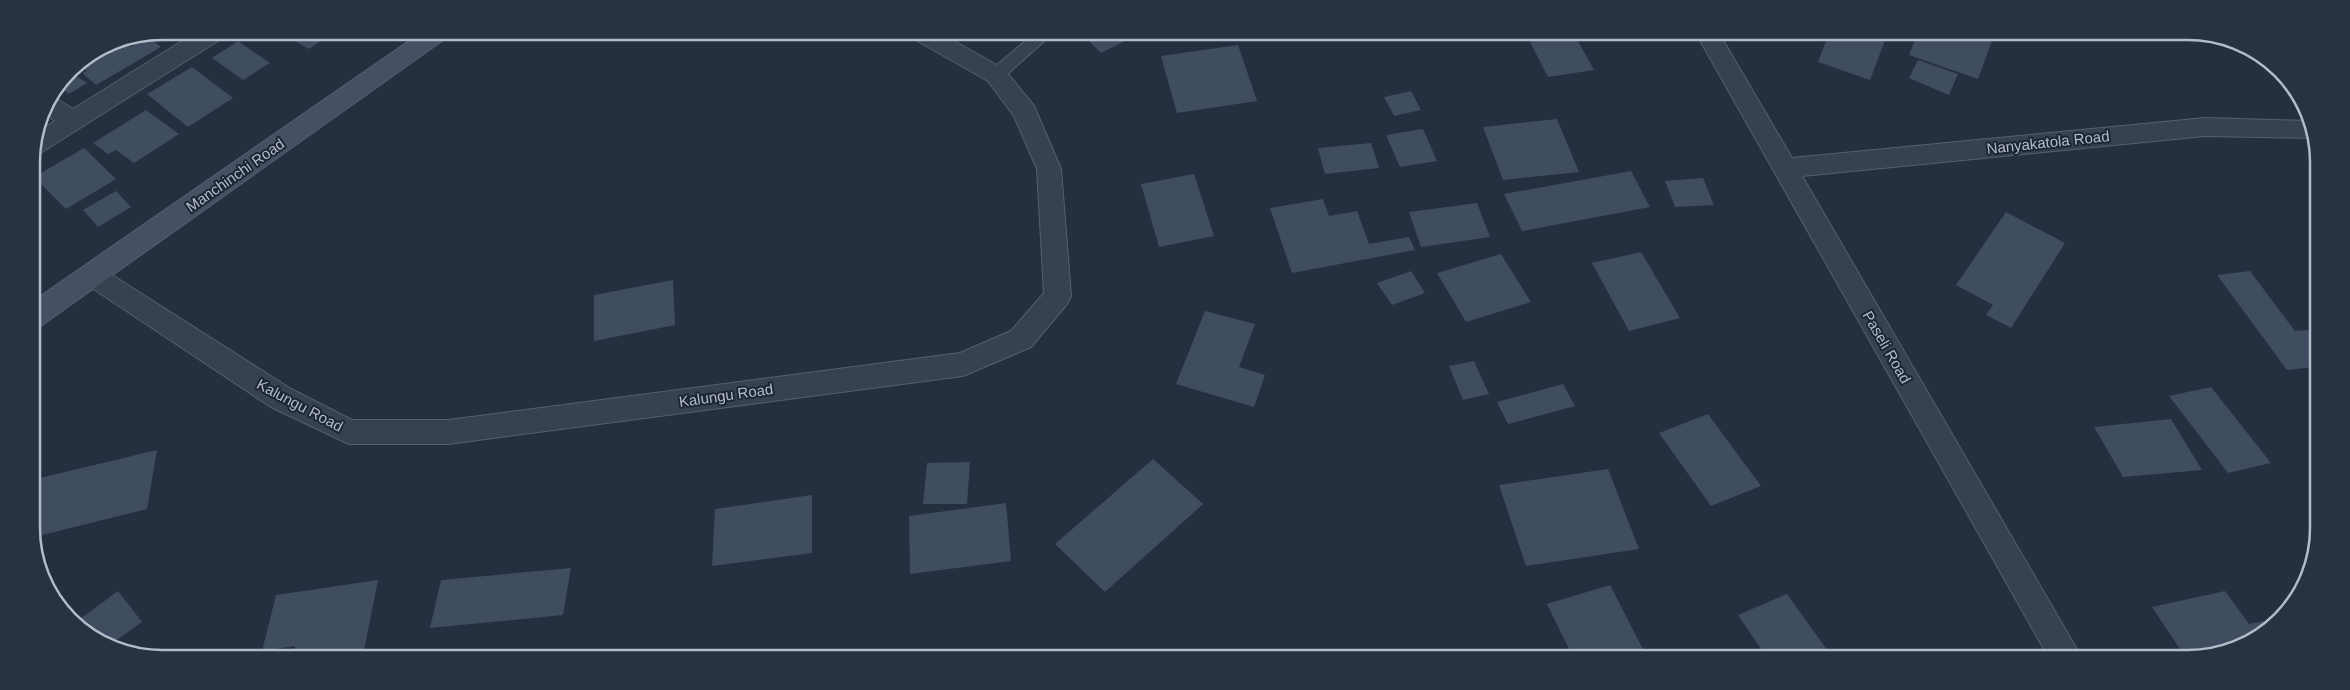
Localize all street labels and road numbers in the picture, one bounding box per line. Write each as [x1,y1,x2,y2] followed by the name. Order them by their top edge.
[1986,127,2110,157] street label: Nanyakatola Road
[183,135,287,215] street label: Manchinchi Road
[1859,308,1915,386] street label: Paseli Road
[254,375,346,435] street label: Kalungu Road
[678,380,774,410] street label: Kalungu Road

